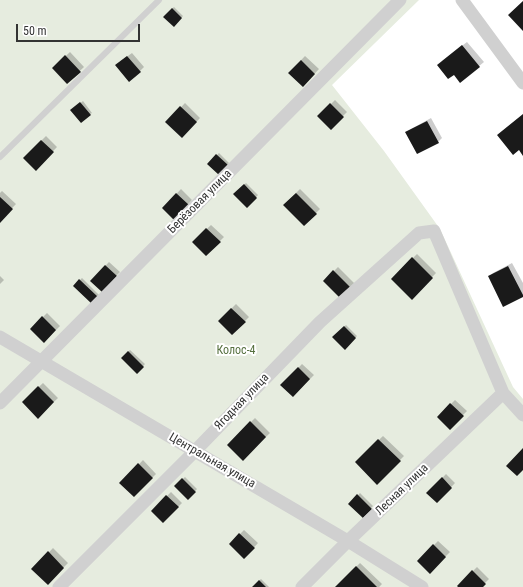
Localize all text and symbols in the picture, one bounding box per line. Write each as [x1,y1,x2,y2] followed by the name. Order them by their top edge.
[18,16,142,42] scale bar
[23,24,47,38] text: 50 m
[165,167,235,237] street label: Берёзовая улица
[216,344,256,358] park label: Колос-4
[212,371,272,433] street label: Ягодная улица
[166,430,258,492] street label: Центральная улица
[373,461,431,519] street label: Лесная улица

